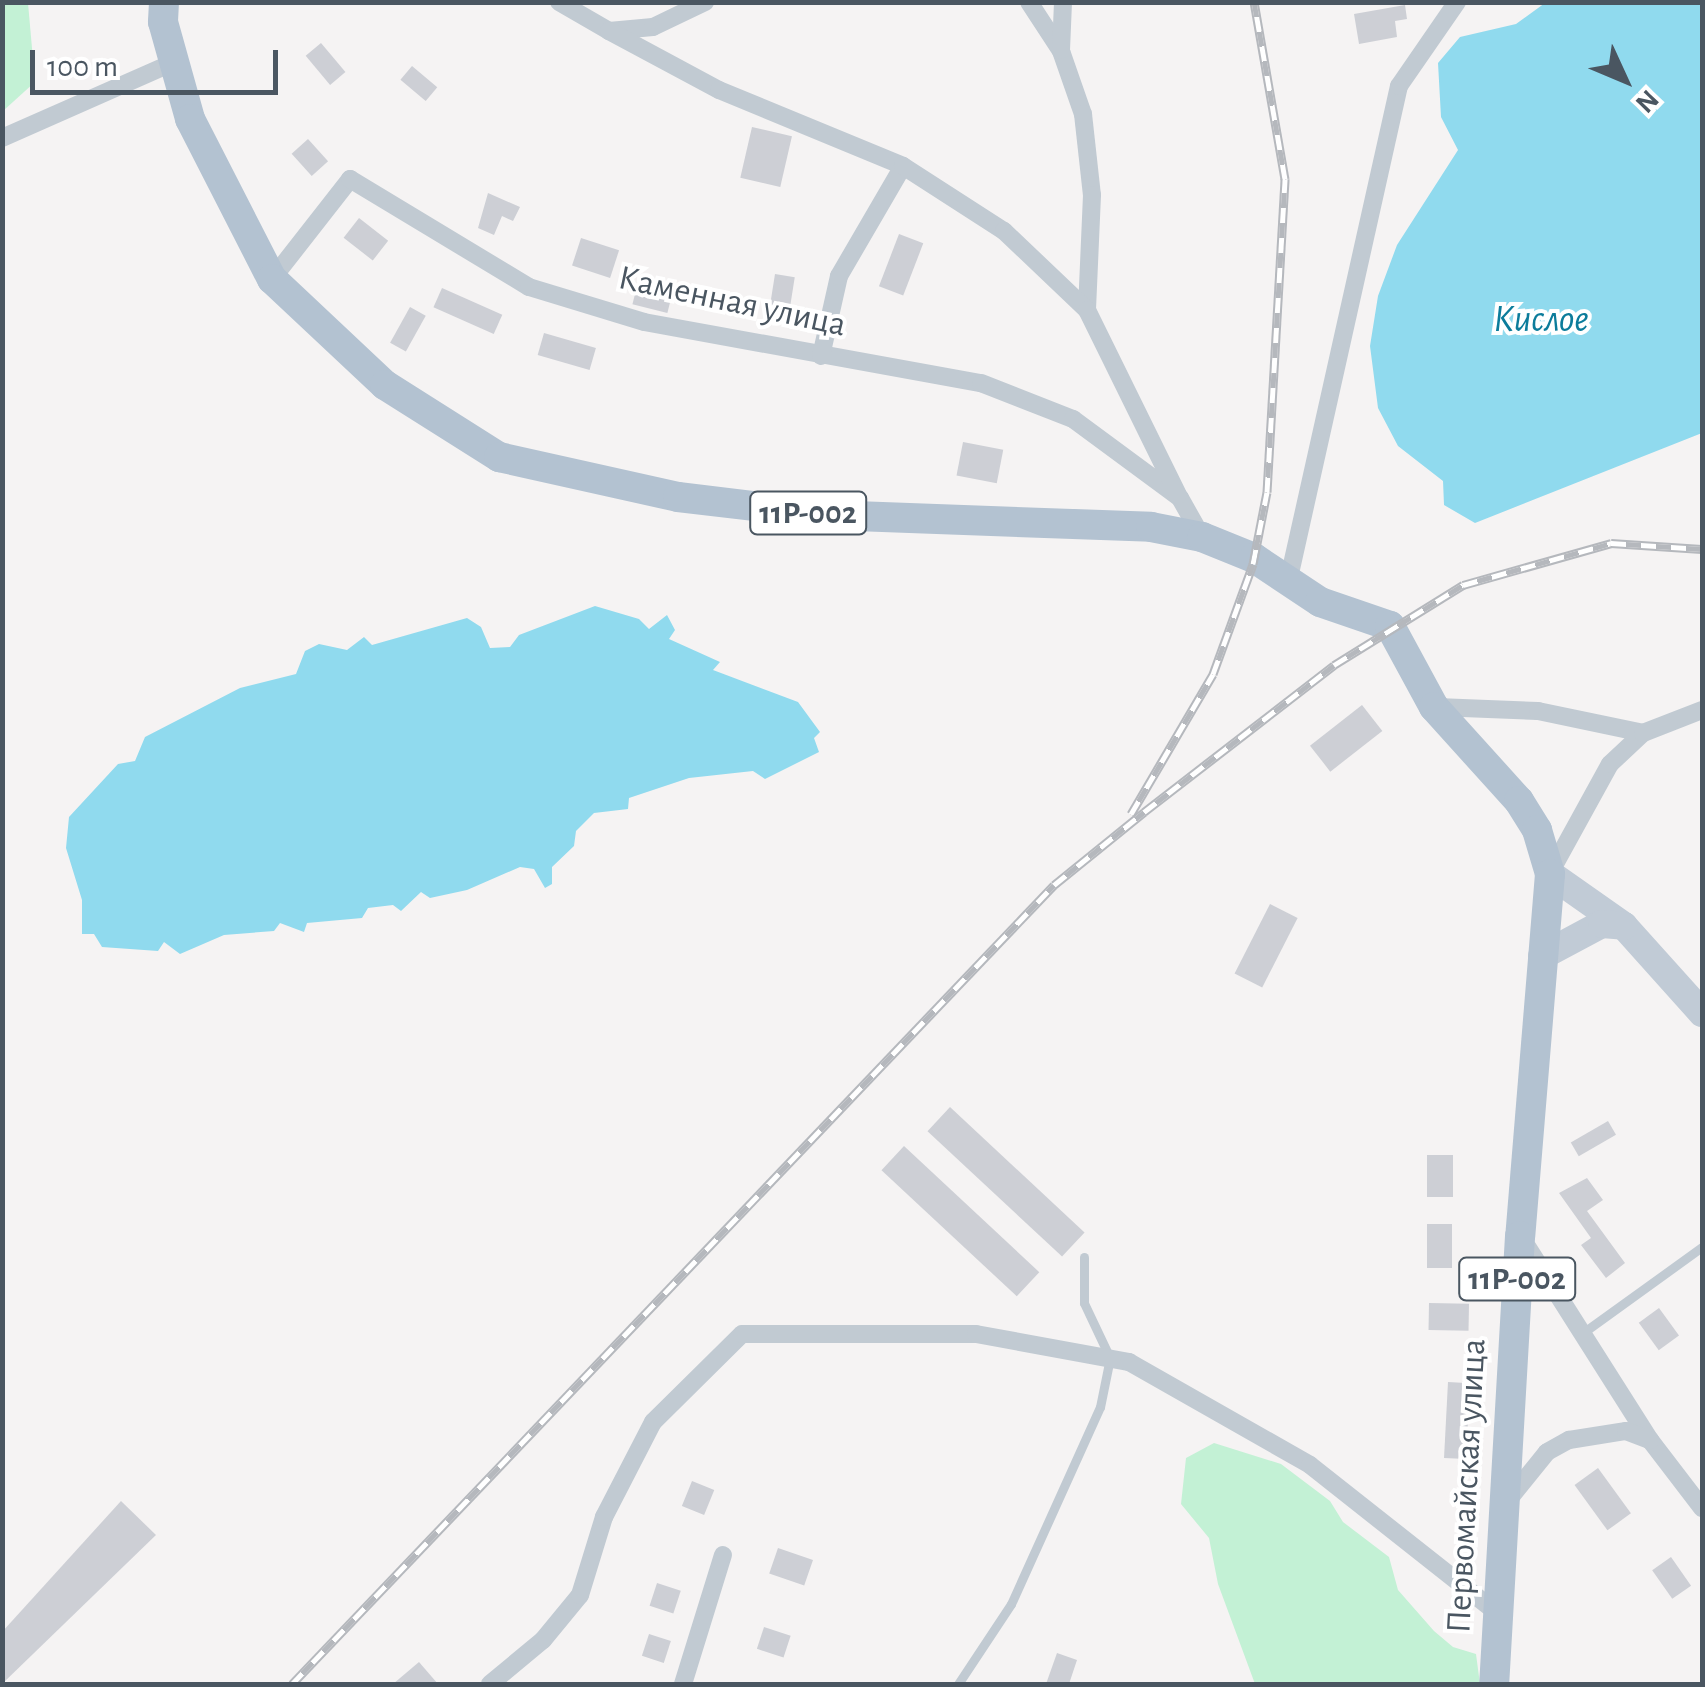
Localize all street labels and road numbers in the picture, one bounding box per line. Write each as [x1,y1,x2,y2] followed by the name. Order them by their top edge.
[614,257,850,347] street label: Каменная улица
[748,486,868,540] road number: 11Р-002
[1457,1252,1577,1306] road number: 11Р-002
[1438,1338,1496,1634] street label: Первомайская улица

